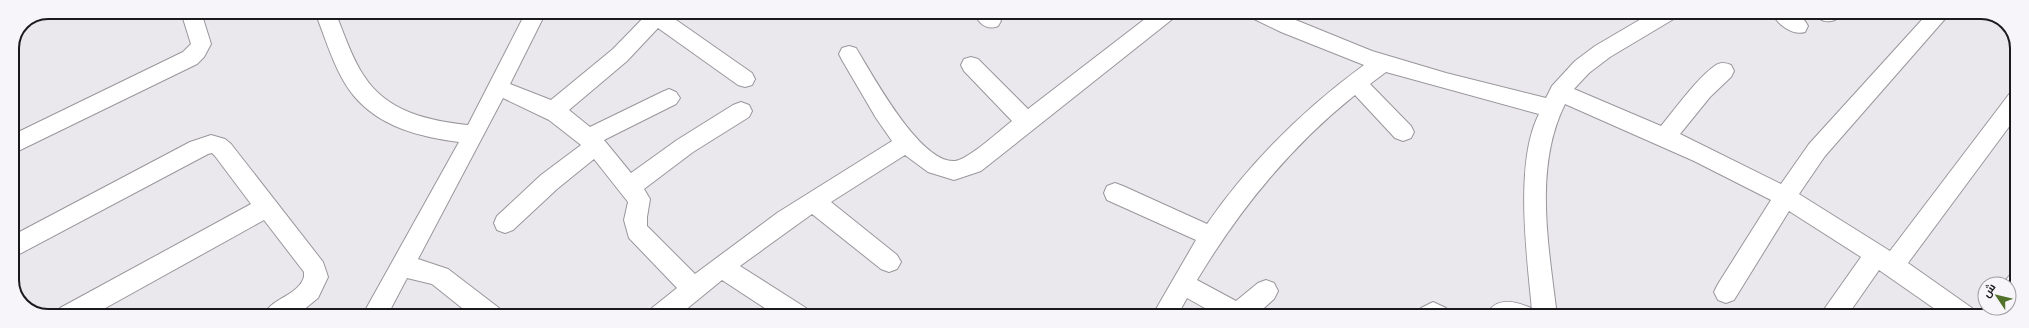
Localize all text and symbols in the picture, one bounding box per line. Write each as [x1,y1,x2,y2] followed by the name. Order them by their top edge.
[1977,276,2017,316] north arrow
[1979,280,1999,300] text: ش

